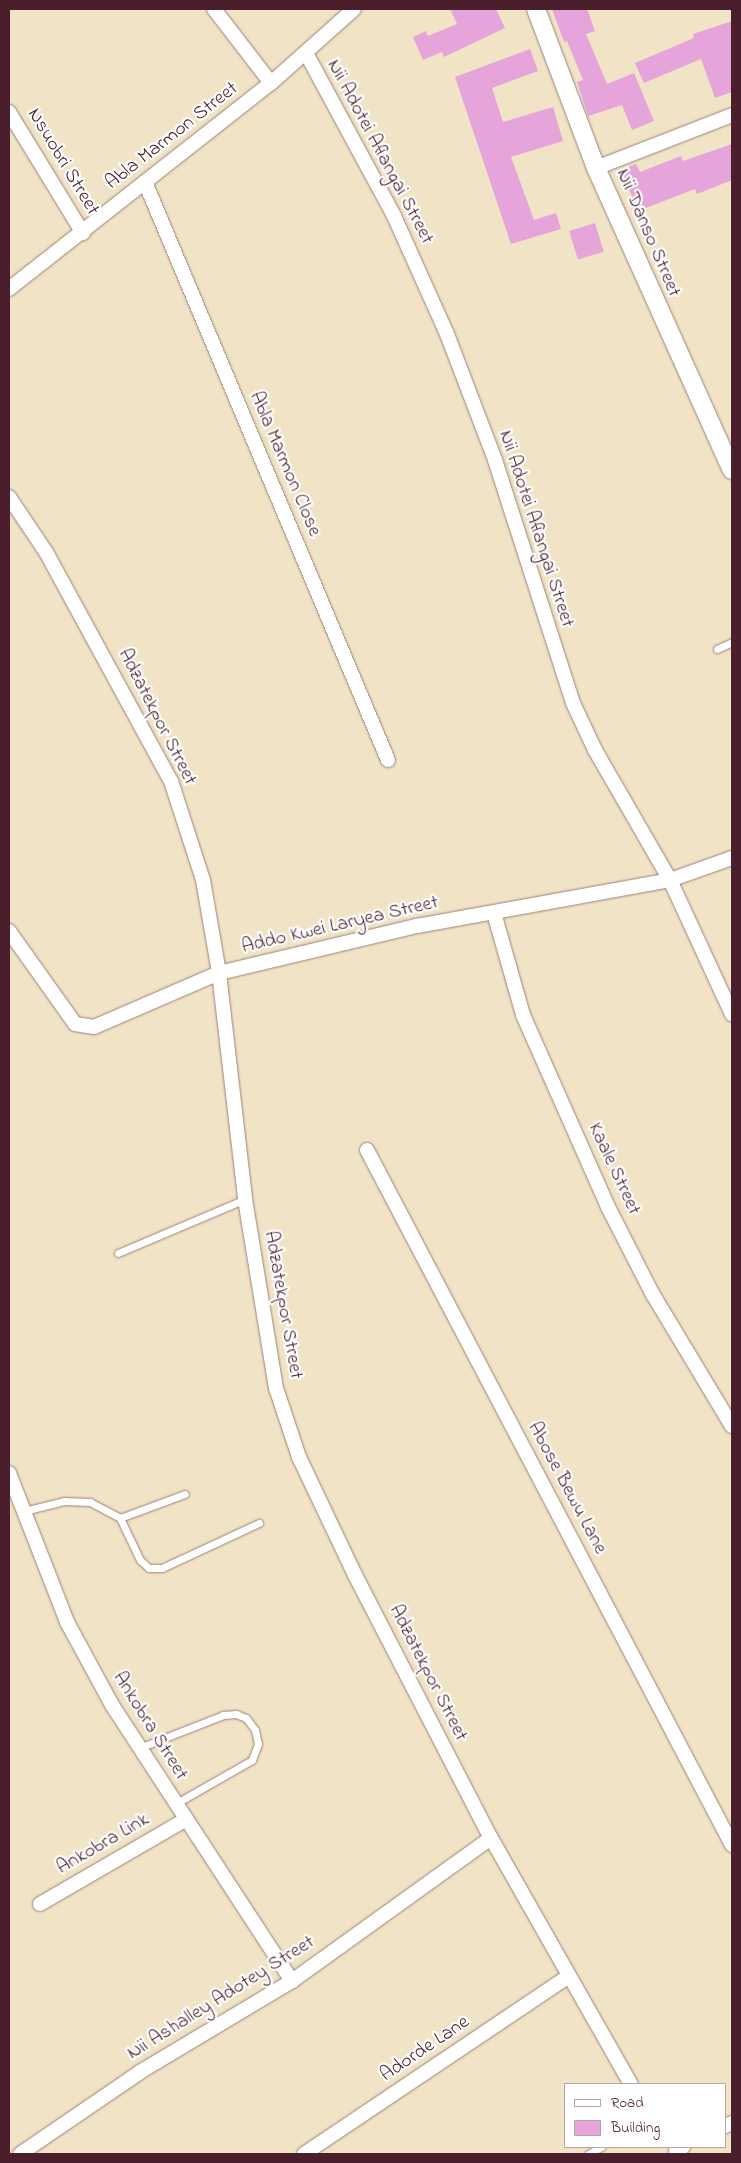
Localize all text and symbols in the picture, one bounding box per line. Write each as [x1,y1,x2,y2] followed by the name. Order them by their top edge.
[321,56,439,248] street label: Nii Adotei Aflangai Street
[101,77,243,195] street label: Abla Marmon Street
[22,104,104,220] street label: Nsuobri Street
[610,165,686,301] street label: Nii Danso Street
[244,388,326,540] street label: Abla Marmon Close
[493,427,579,631] street label: Nii Adotei Aflangai Street
[112,645,202,789] street label: Adzatekpor Street
[239,891,441,959] street label: Addo Kwei Laryea Street
[582,1119,646,1219] street label: Kaale Street
[258,1229,308,1381] street label: Adzatekpor Street
[522,1418,612,1558] street label: Abose Bewu Lane
[383,1601,473,1745] street label: Adzatekpor Street
[107,1667,193,1785] street label: Ankobra Street
[52,1808,154,1880] street label: Ankobra Link
[123,1930,319,2066] street label: Nii Ashalley Adotey Street
[376,2010,474,2088] street label: Adorde Lane
[564,2083,726,2148] legend
[611,2092,644,2114] text: Road
[611,2117,660,2139] text: Building

